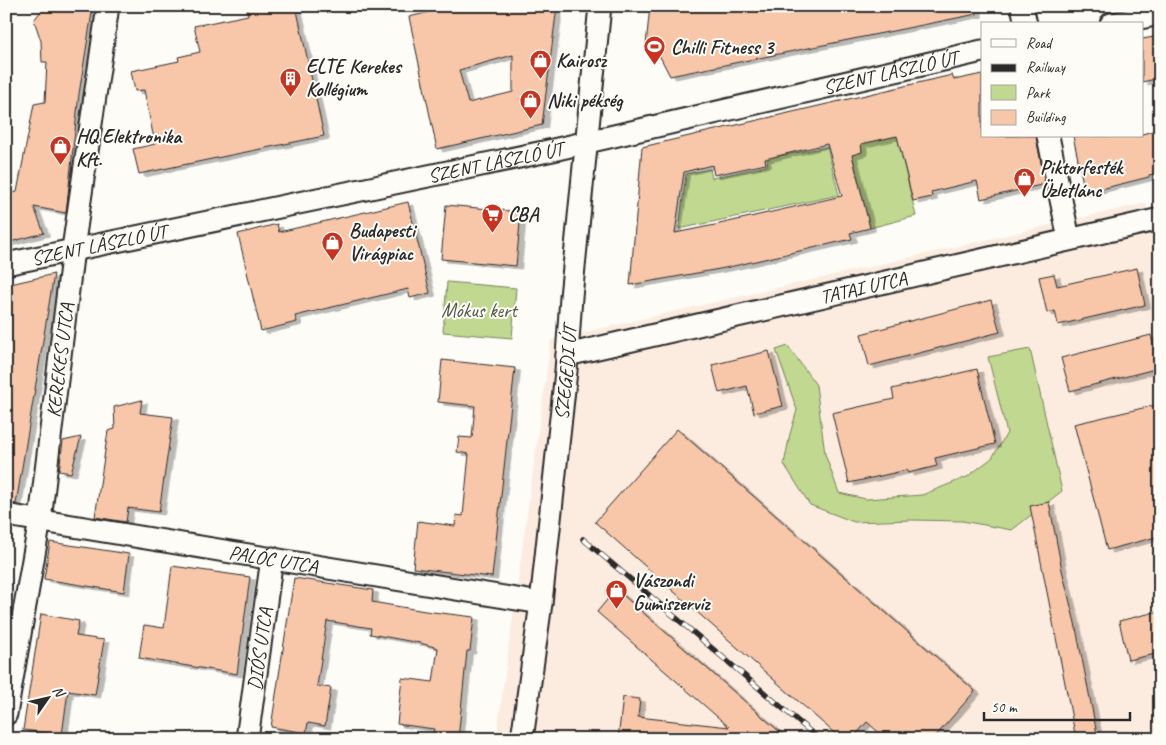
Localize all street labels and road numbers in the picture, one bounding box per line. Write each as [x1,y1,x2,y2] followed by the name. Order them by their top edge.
[821,44,964,100] street label: SZENT LÁSZLÓ ÚT
[426,135,569,188] street label: SZENT LÁSZLÓ ÚT
[29,218,173,271] street label: SZENT LÁSZLÓ ÚT
[818,265,910,309] street label: TATAI UTCA
[40,301,79,419] street label: KEREKES UTCA
[548,321,582,421] street label: SZEGEDI ÚT
[227,539,321,579] street label: PALÓC UTCA
[241,605,278,692] street label: DIÓS UTCA

